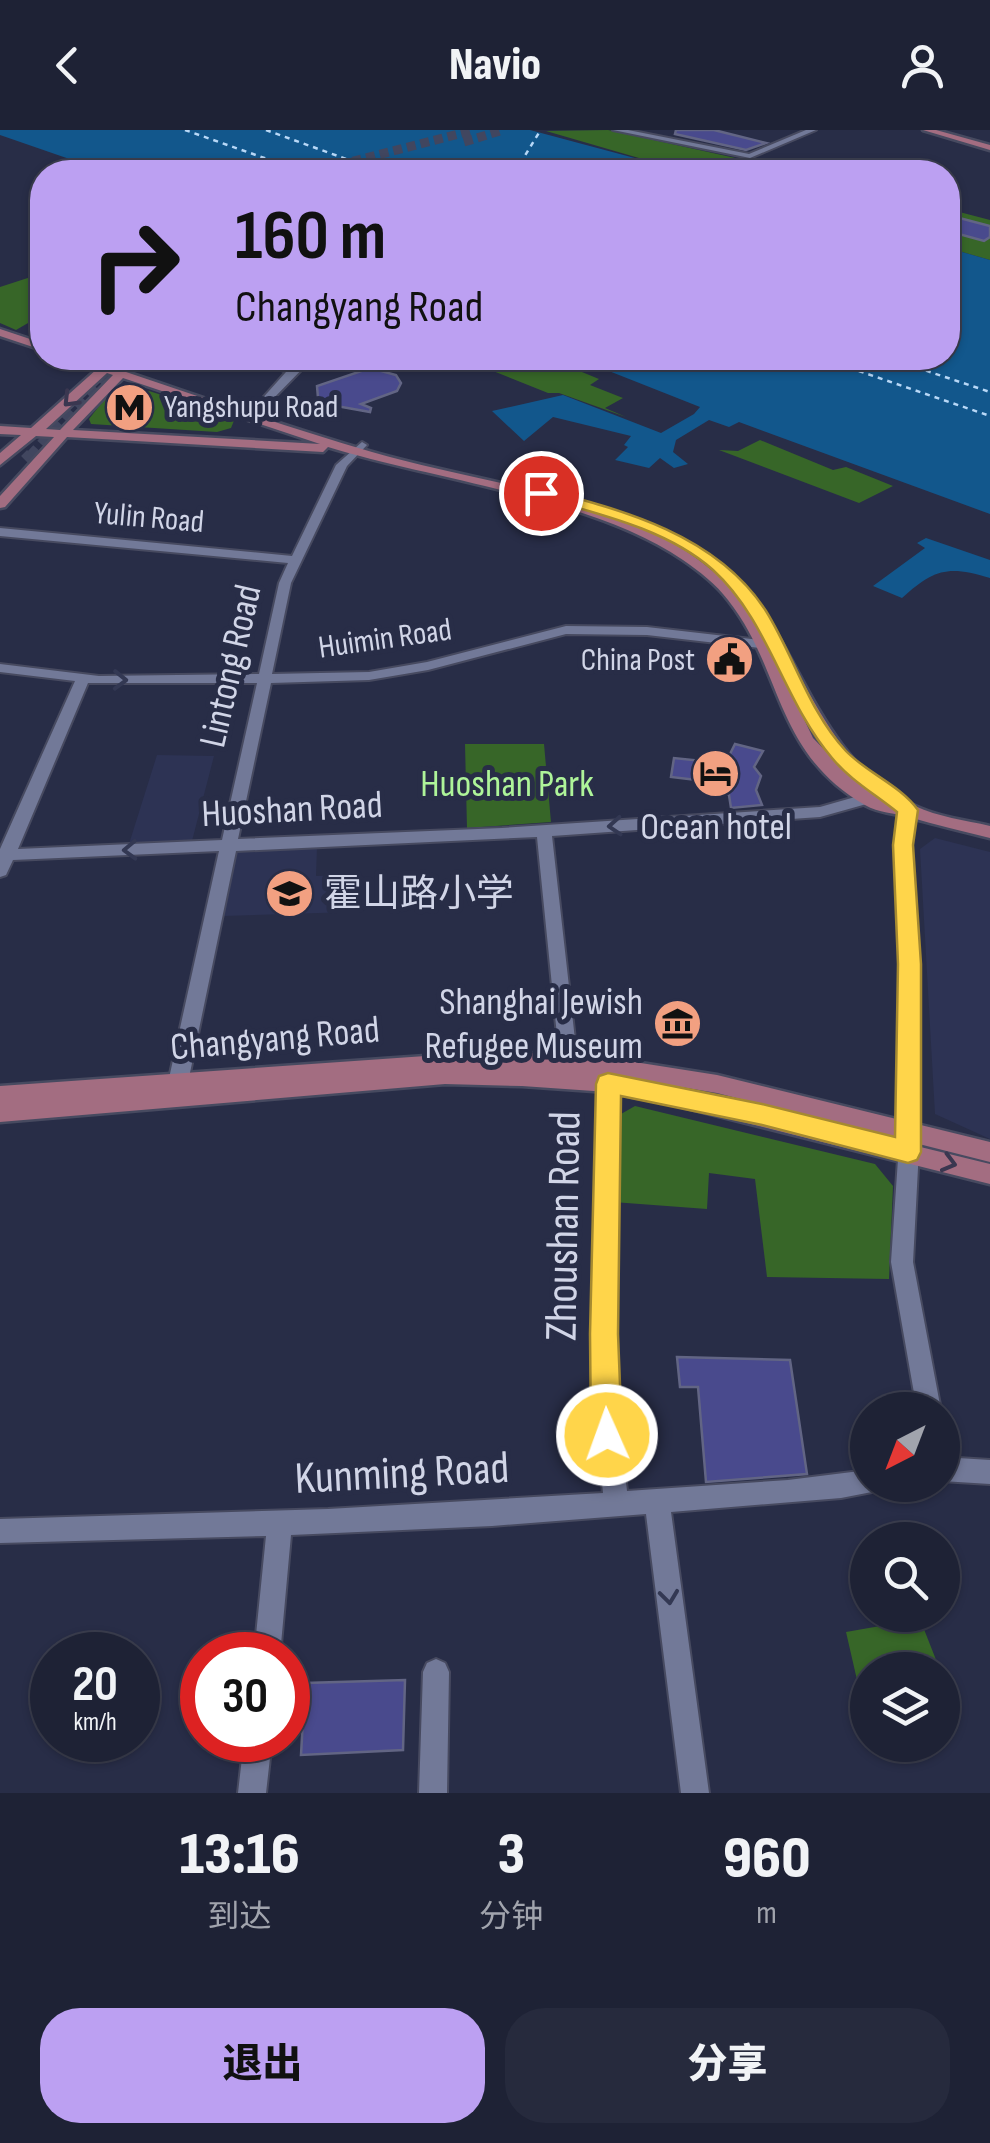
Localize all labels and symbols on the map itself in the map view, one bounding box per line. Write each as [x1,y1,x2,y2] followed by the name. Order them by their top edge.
[103,381,155,433] metro station icon: Yangshupu Road
[64,388,82,406] one-way arrow
[164,388,338,427] place label: Yangshupu Road
[499,451,584,536] pin
[92,494,206,542] street label: Yulin Road
[190,580,272,752] street label: Lintong Road
[316,610,454,668] street label: Huimin Road
[704,634,756,686] public building icon: China Post
[581,641,695,680] place label: China Post
[113,670,129,691] one-way arrow
[690,747,742,799] hotel icon: Ocean hotel
[420,762,594,807] park label: Huoshan Park
[200,783,384,837] street label: Huoshan Road
[640,805,792,850] place label: Ocean hotel
[606,815,622,836] one-way arrow
[121,839,137,860] one-way arrow
[263,868,315,920] school or university icon: 霍山路小学
[324,872,514,917] place label: 霍山路小学
[424,980,643,1069] place label: Shanghai Jewish Refugee Museum
[652,998,704,1050] museum icon: Shanghai Jewish Refugee Museum
[169,1007,381,1071] street label: Changyang Road
[535,1111,593,1341] street label: Zhoushan Road
[940,1151,957,1172] one-way arrow
[555,1383,659,1487] position arrow
[850,1392,960,1502] north arrow
[293,1441,511,1507] street label: Kunming Road
[658,1590,679,1606] one-way arrow
[180,1632,310,1762] speed limit sign: 30

